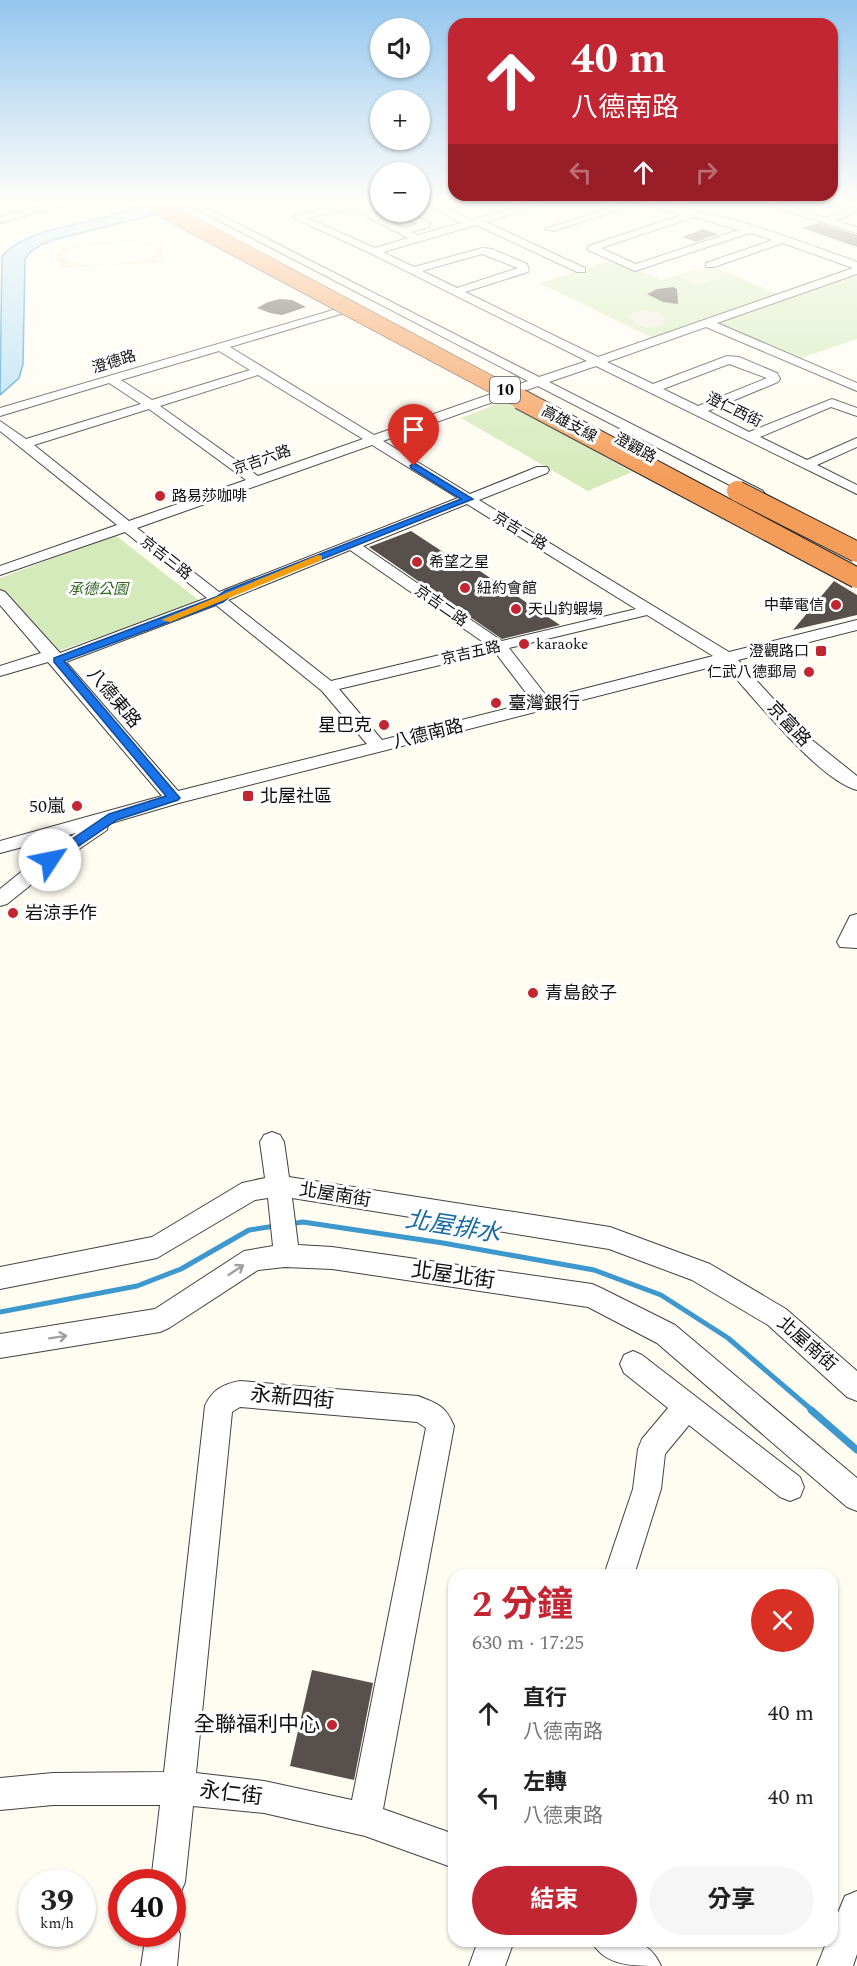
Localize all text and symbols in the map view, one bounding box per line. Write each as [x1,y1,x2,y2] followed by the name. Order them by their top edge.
[370,18,430,222] map controls
[370,18,430,78] button: sound
[571,28,666,91] text: 40 m
[472,42,550,120] icon: ahead
[571,87,679,129] text: 八德南路
[370,90,430,150] button: +
[564,156,597,189] icon: left
[627,156,660,189] icon: ahead
[690,156,723,189] icon: right
[370,162,430,222] button: −
[89,344,139,380] street label: 澄德路
[490,377,520,403] road number: 10
[702,387,766,433] street label: 澄仁西街
[537,400,601,448] street label: 高雄支線
[388,404,439,466] pin
[397,413,430,446] icon: arrive
[610,427,660,469] street label: 澄觀路
[230,439,294,481] street label: 京吉六路
[172,485,247,508] place label: 路易莎咖啡
[153,489,167,503] marker: 路易莎咖啡
[488,506,552,556] street label: 京吉一路
[135,530,197,586] street label: 京吉三路
[429,551,489,574] place label: 希望之星
[410,555,424,569] marker: 希望之星
[477,577,537,600] place label: 紐約會館
[68,578,130,601] park label: 承德公園
[410,579,472,633] street label: 京吉二路
[458,581,472,595] marker: 紐約會館
[764,594,824,617] place label: 中華電信
[528,598,603,621] place label: 天山釣蝦場
[829,598,843,612] marker: 中華電信
[509,602,523,616] marker: 天山釣蝦場
[536,633,588,656] place label: karaoke
[439,635,503,671] street label: 京吉五路
[517,637,531,651] marker: karaoke
[749,640,809,663] place label: 澄觀路口
[814,644,828,658] marker: 澄觀路口
[707,661,797,684] place label: 仁武八德郵局
[81,662,147,734] street label: 八德東路
[802,665,816,679] marker: 仁武八德郵局
[508,690,580,717] place label: 臺灣銀行
[761,695,817,753] street label: 京富路
[489,696,503,710] marker: 臺灣銀行
[318,712,372,739] place label: 星巴克
[390,712,466,756] street label: 八德南路
[377,718,391,732] marker: 星巴克
[260,783,332,810] place label: 北屋社區
[241,789,255,803] marker: 北屋社區
[29,793,65,820] place label: 50嵐
[70,799,84,813] marker: 50嵐
[18,828,82,892] position arrow
[25,900,97,927] place label: 岩涼手作
[6,906,20,920] marker: 岩涼手作
[545,980,617,1007] place label: 青島餃子
[526,986,540,1000] marker: 青島餃子
[297,1176,373,1214] street label: 北屋南街
[403,1202,504,1252] water label: 北屋排水
[409,1254,497,1298] street label: 北屋北街
[228,1263,245,1276] one-way arrow
[771,1310,843,1378] street label: 北屋南街
[47,1331,67,1342] one-way arrow
[249,1378,335,1418] street label: 永新四街
[472,1578,573,1633] text: 2 分鐘
[751,1589,814,1652] button: close
[472,1628,584,1658] text: 630 m · 17:25
[523,1682,567,1715] text: 直行
[472,1697,505,1730] icon: ahead
[768,1697,814,1730] text: 40 m
[194,1709,320,1741] place label: 全聯福利中心
[523,1717,603,1747] text: 八德南路
[325,1718,339,1732] marker: 全聯福利中心
[523,1766,567,1799] text: 左轉
[198,1774,264,1814] street label: 永仁街
[472,1781,505,1814] icon: left
[768,1781,814,1814] text: 40 m
[523,1801,603,1831] text: 八德東路
[472,1866,637,1935] button: 結束
[649,1866,814,1935] button: 分享
[108,1869,186,1947] speed limit sign: 40
[40,1878,74,1924] text: 39
[40,1912,74,1935] text: km/h

